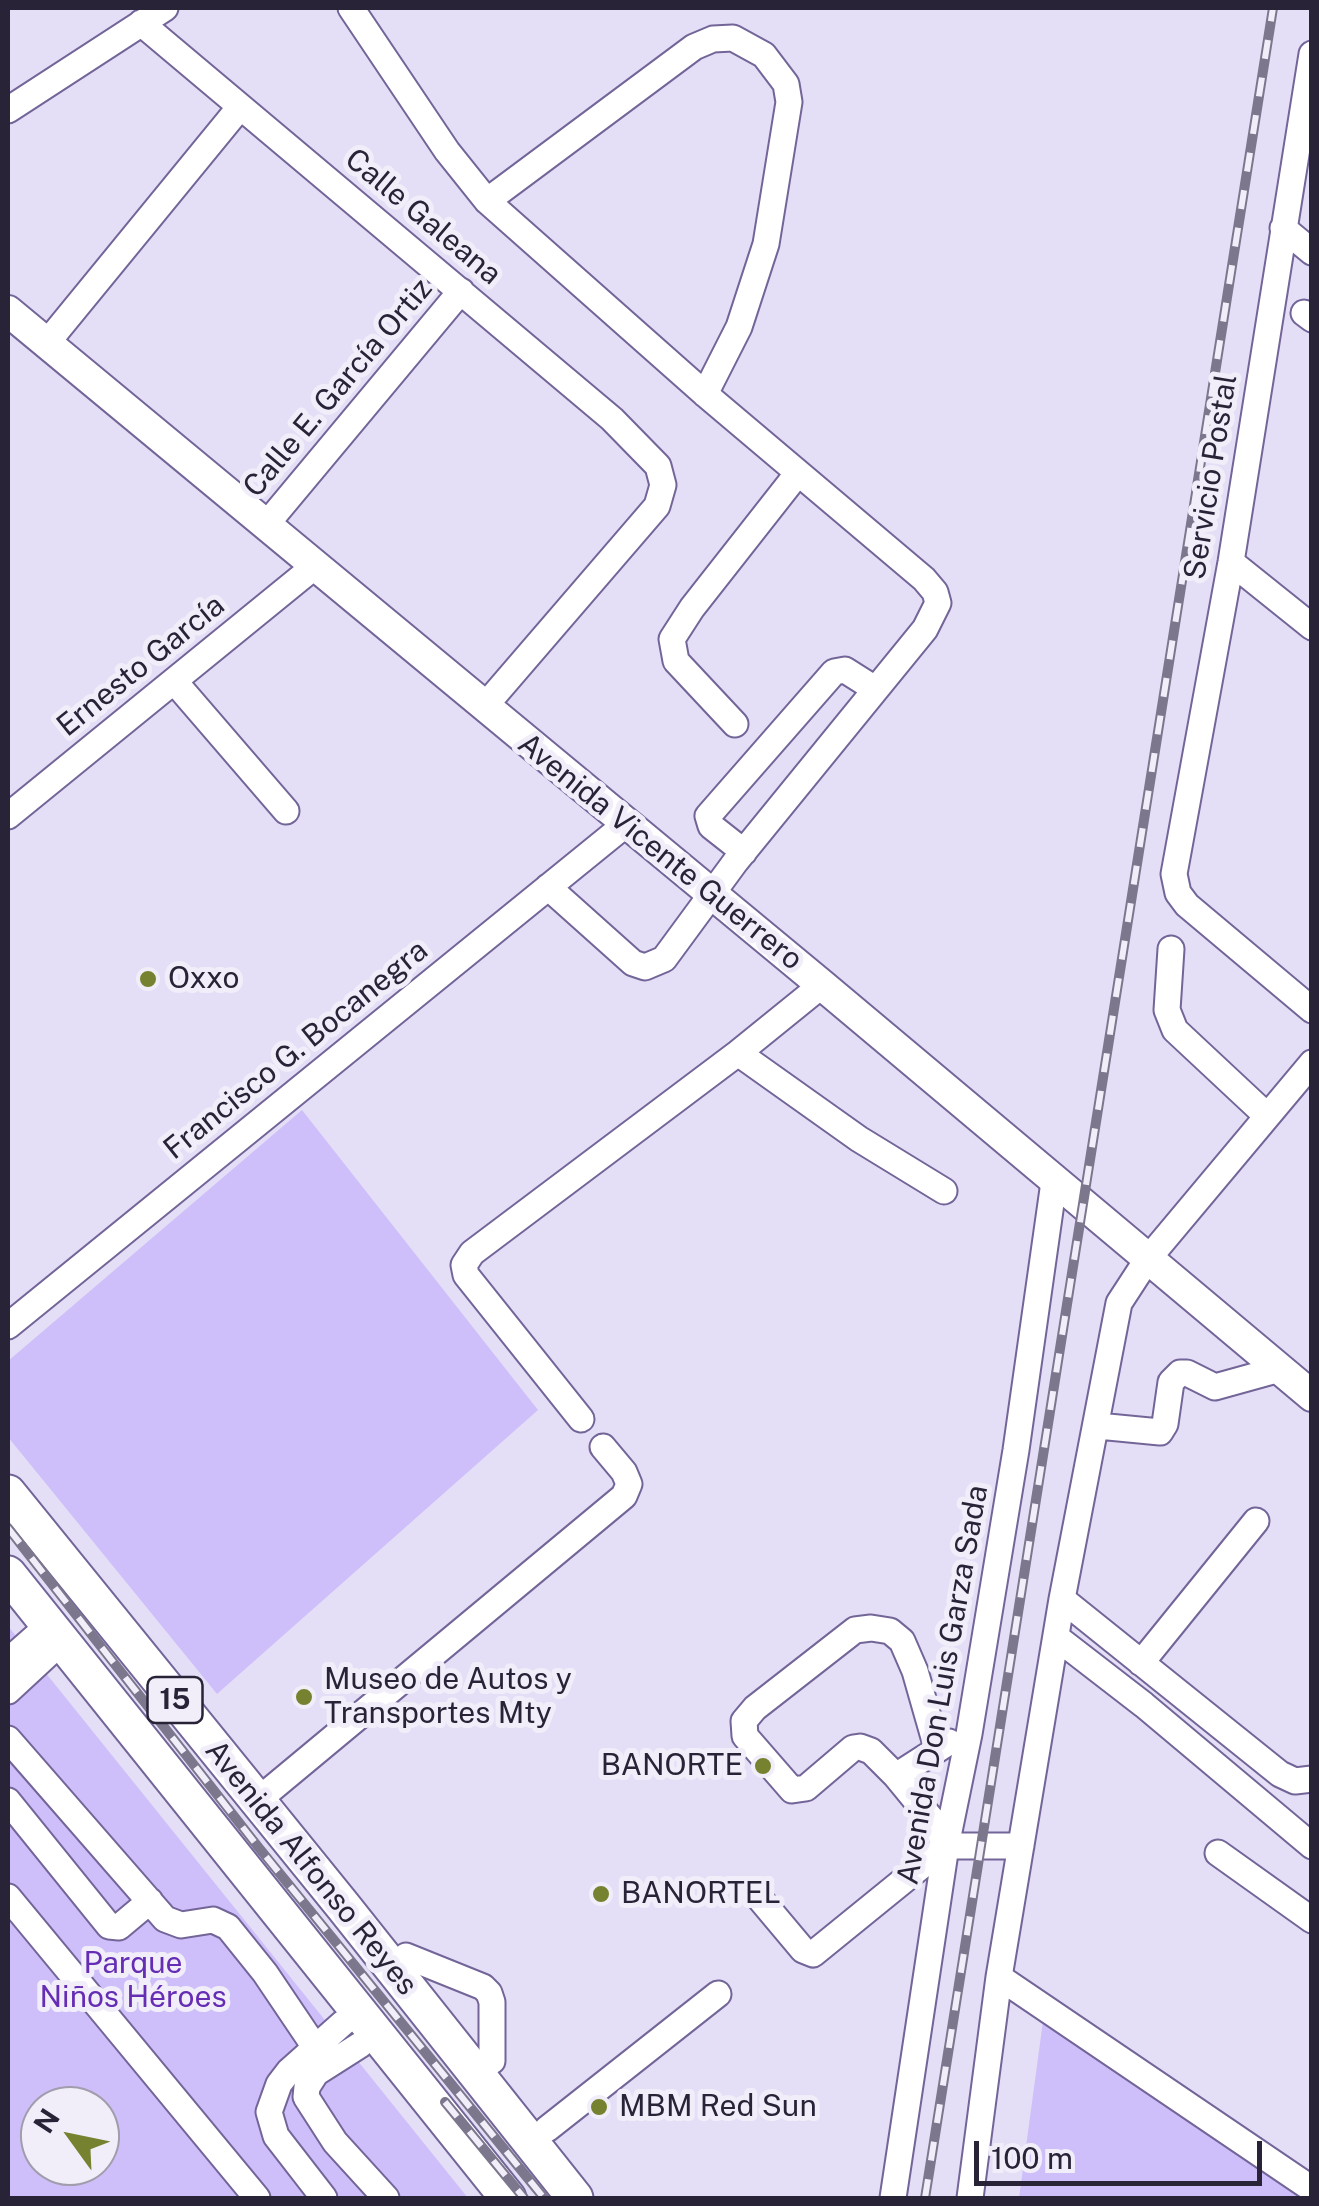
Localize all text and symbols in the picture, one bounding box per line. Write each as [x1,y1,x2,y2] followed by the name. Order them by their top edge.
[338,141,508,293] street label: Calle Galeana
[236,271,440,505] street label: Calle E. García Ortiz
[1177,372,1245,582] street label: Servicio Postal
[50,588,232,744] street label: Ernesto García
[510,726,810,978] street label: Avenida Vicente Guerrero
[157,933,435,1167] street label: Francisco G. Bocanegra
[168,961,239,997] place label: Oxxo
[137,968,159,990] marker: Oxxo
[890,1482,996,1888] street label: Avenida Don Luis Garza Sada
[324,1662,572,1732] place label: Museo de Autos y Transportes Mty
[148,1677,202,1723] road number: 15
[293,1686,315,1708] marker: Museo de Autos y Transportes Mty
[197,1733,425,2003] street label: Avenida Alfonso Reyes
[601,1748,743,1784] place label: BANORTE
[752,1755,774,1777] marker: BANORTE
[621,1876,781,1912] place label: BANORTEL
[590,1883,612,1905] marker: BANORTEL
[39,1946,227,2016] park label: Parque Niños Héroes
[20,2086,120,2186] north arrow
[619,2089,817,2125] place label: MBM Red Sun
[588,2096,610,2118] marker: MBM Red Sun
[26,2102,66,2139] text: N
[979,2121,1266,2183] scale bar
[991,2140,1073,2176] text: 100 m

